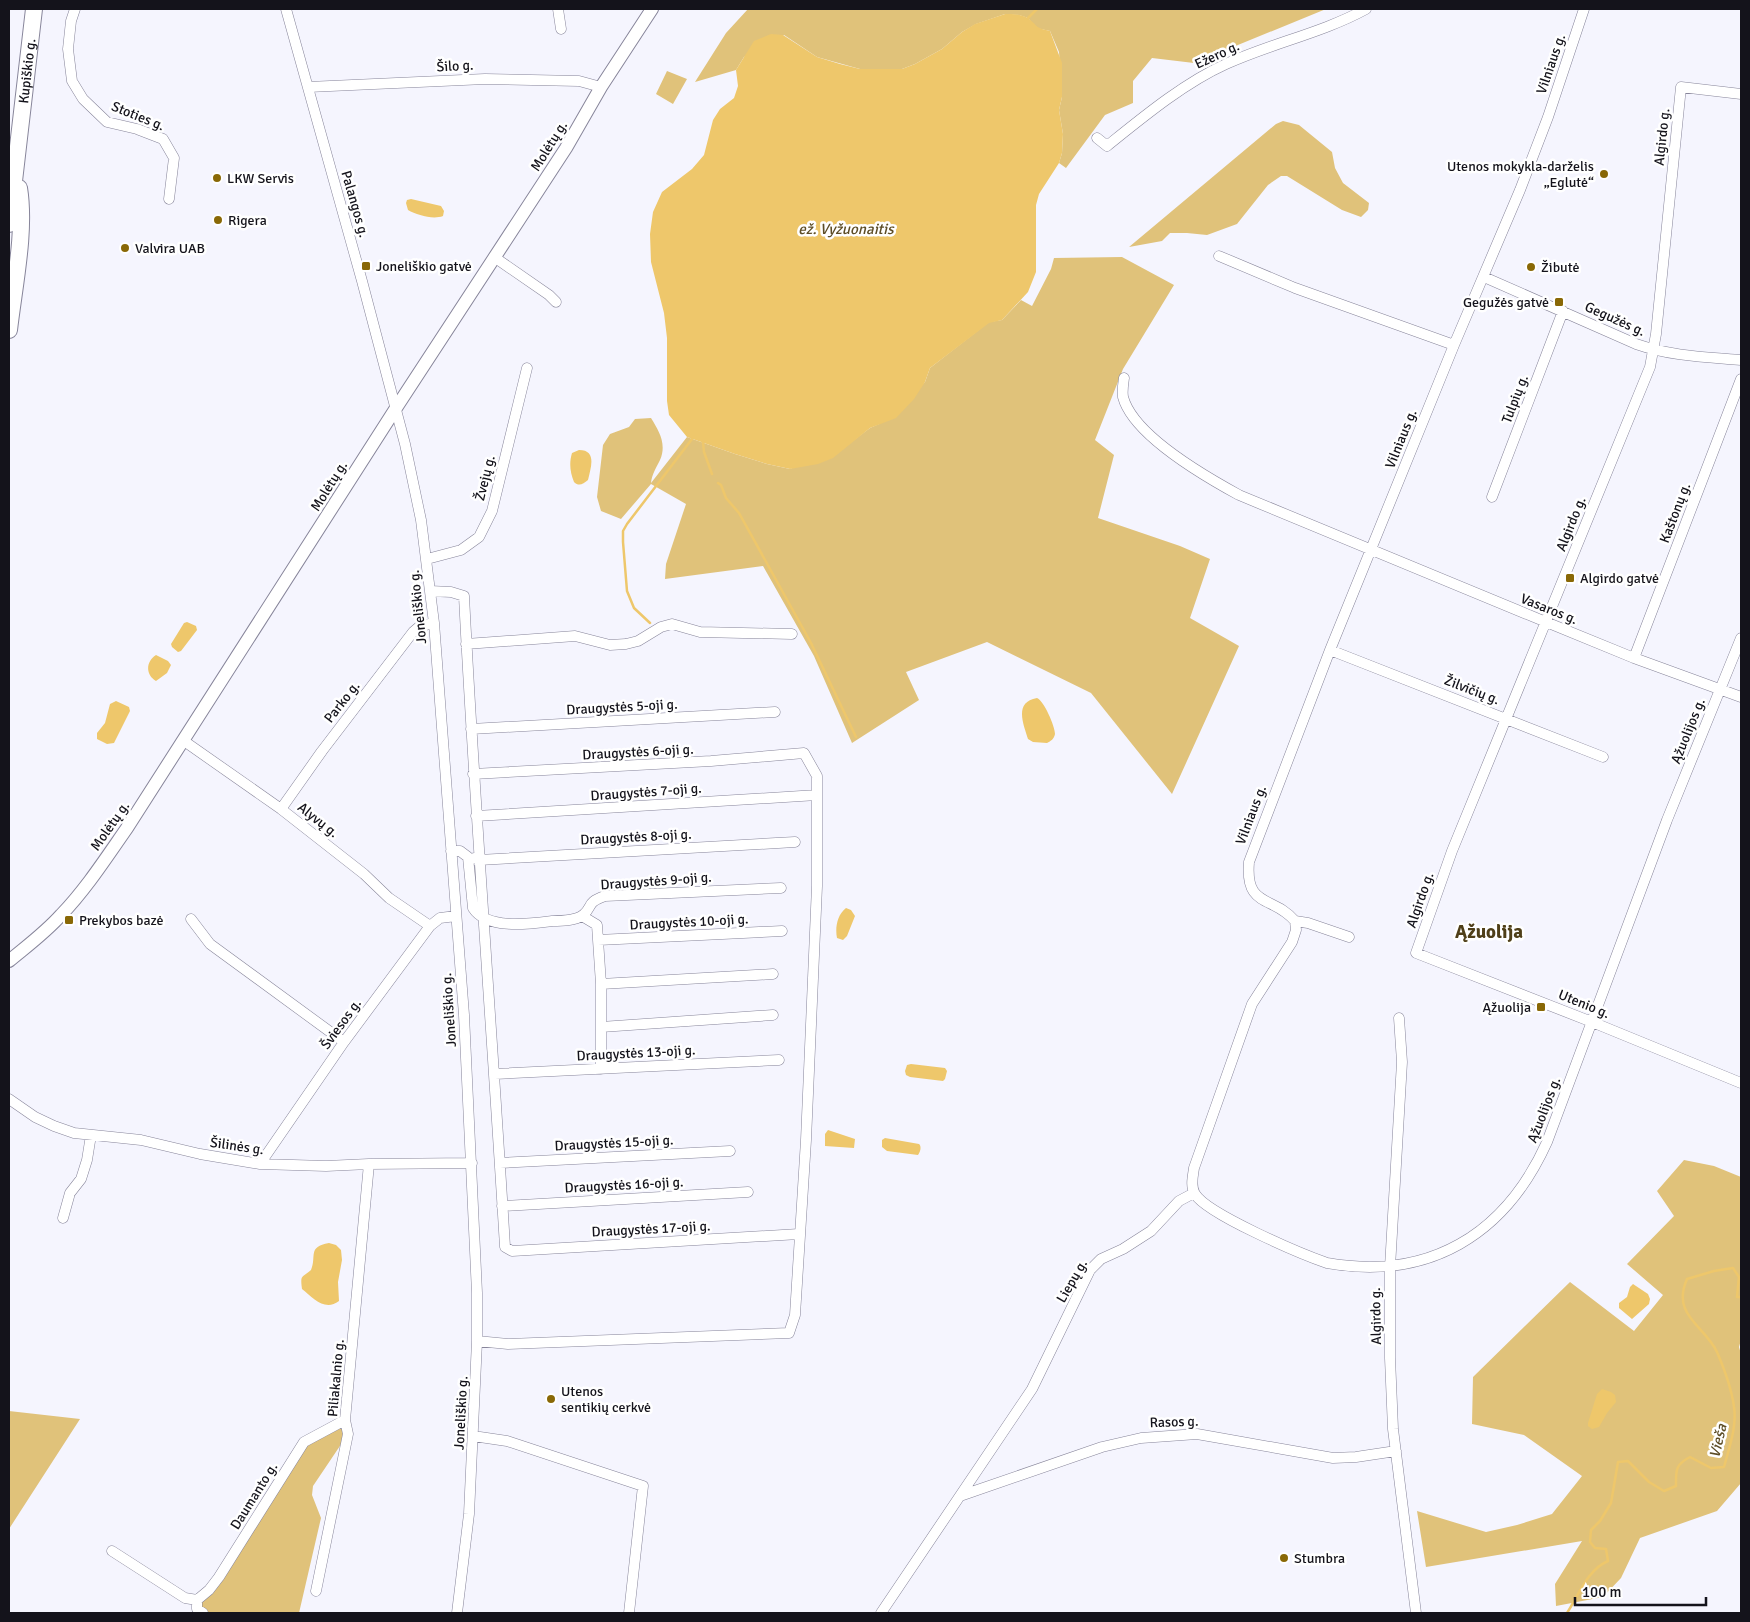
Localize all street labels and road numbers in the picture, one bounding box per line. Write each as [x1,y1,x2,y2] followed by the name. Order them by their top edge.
[1533,32,1569,96] street label: Vilniaus g.
[1192,37,1242,73] street label: Ežero g.
[15,38,39,104] street label: Kupiškio g.
[436,57,474,75] street label: Šilo g.
[109,98,167,134] street label: Stoties g.
[1651,108,1673,166] street label: Algirdo g.
[527,118,571,174] street label: Molėtų g.
[337,169,373,239] street label: Palangos g.
[1582,298,1648,340] street label: Gegužės g.
[1498,372,1532,426] street label: Tulpių g.
[1381,407,1421,471] street label: Vilniaus g.
[471,453,499,503] street label: Žvejų g.
[307,458,351,514] street label: Molėtų g.
[1656,481,1694,545] street label: Kaštonų g.
[1552,494,1590,554] street label: Algirdo g.
[406,569,430,645] street label: Joneliškio g.
[1518,590,1580,628] street label: Vasaros g.
[1442,672,1502,708] street label: Žilvičių g.
[321,678,363,726] street label: Parko g.
[566,696,678,718] street label: Draugystės 5-oji g.
[1667,696,1709,766] street label: Ąžuolijos g.
[582,741,694,763] street label: Draugystės 6-oji g.
[590,780,702,804] street label: Draugystės 7-oji g.
[1232,783,1270,847] street label: Vilniaus g.
[87,798,133,854] street label: Molėtų g.
[294,799,342,841] street label: Alyvų g.
[580,826,692,848] street label: Draugystės 8-oji g.
[600,869,712,893] street label: Draugystės 9-oji g.
[1403,870,1437,930] street label: Algirdo g.
[629,910,749,934] street label: Draugystės 10-oji g.
[438,972,460,1048] street label: Joneliškio g.
[1556,986,1612,1022] street label: Utenio g.
[317,995,365,1053] street label: Šviesos g.
[576,1041,696,1065] street label: Draugystės 13-oji g.
[1524,1075,1564,1145] street label: Ąžuolijos g.
[554,1131,674,1155] street label: Draugystės 15-oji g.
[209,1134,265,1158] street label: Šilinės g.
[564,1173,684,1197] street label: Draugystės 16-oji g.
[591,1217,711,1241] street label: Draugystės 17-oji g.
[1053,1256,1091,1306] street label: Liepų g.
[1367,1287,1385,1345] street label: Algirdo g.
[324,1339,348,1417] street label: Piliakalnio g.
[451,1375,471,1451] street label: Joneliškio g.
[1149,1413,1199,1431] street label: Rasos g.
[227,1459,281,1533] street label: Daumanto g.

